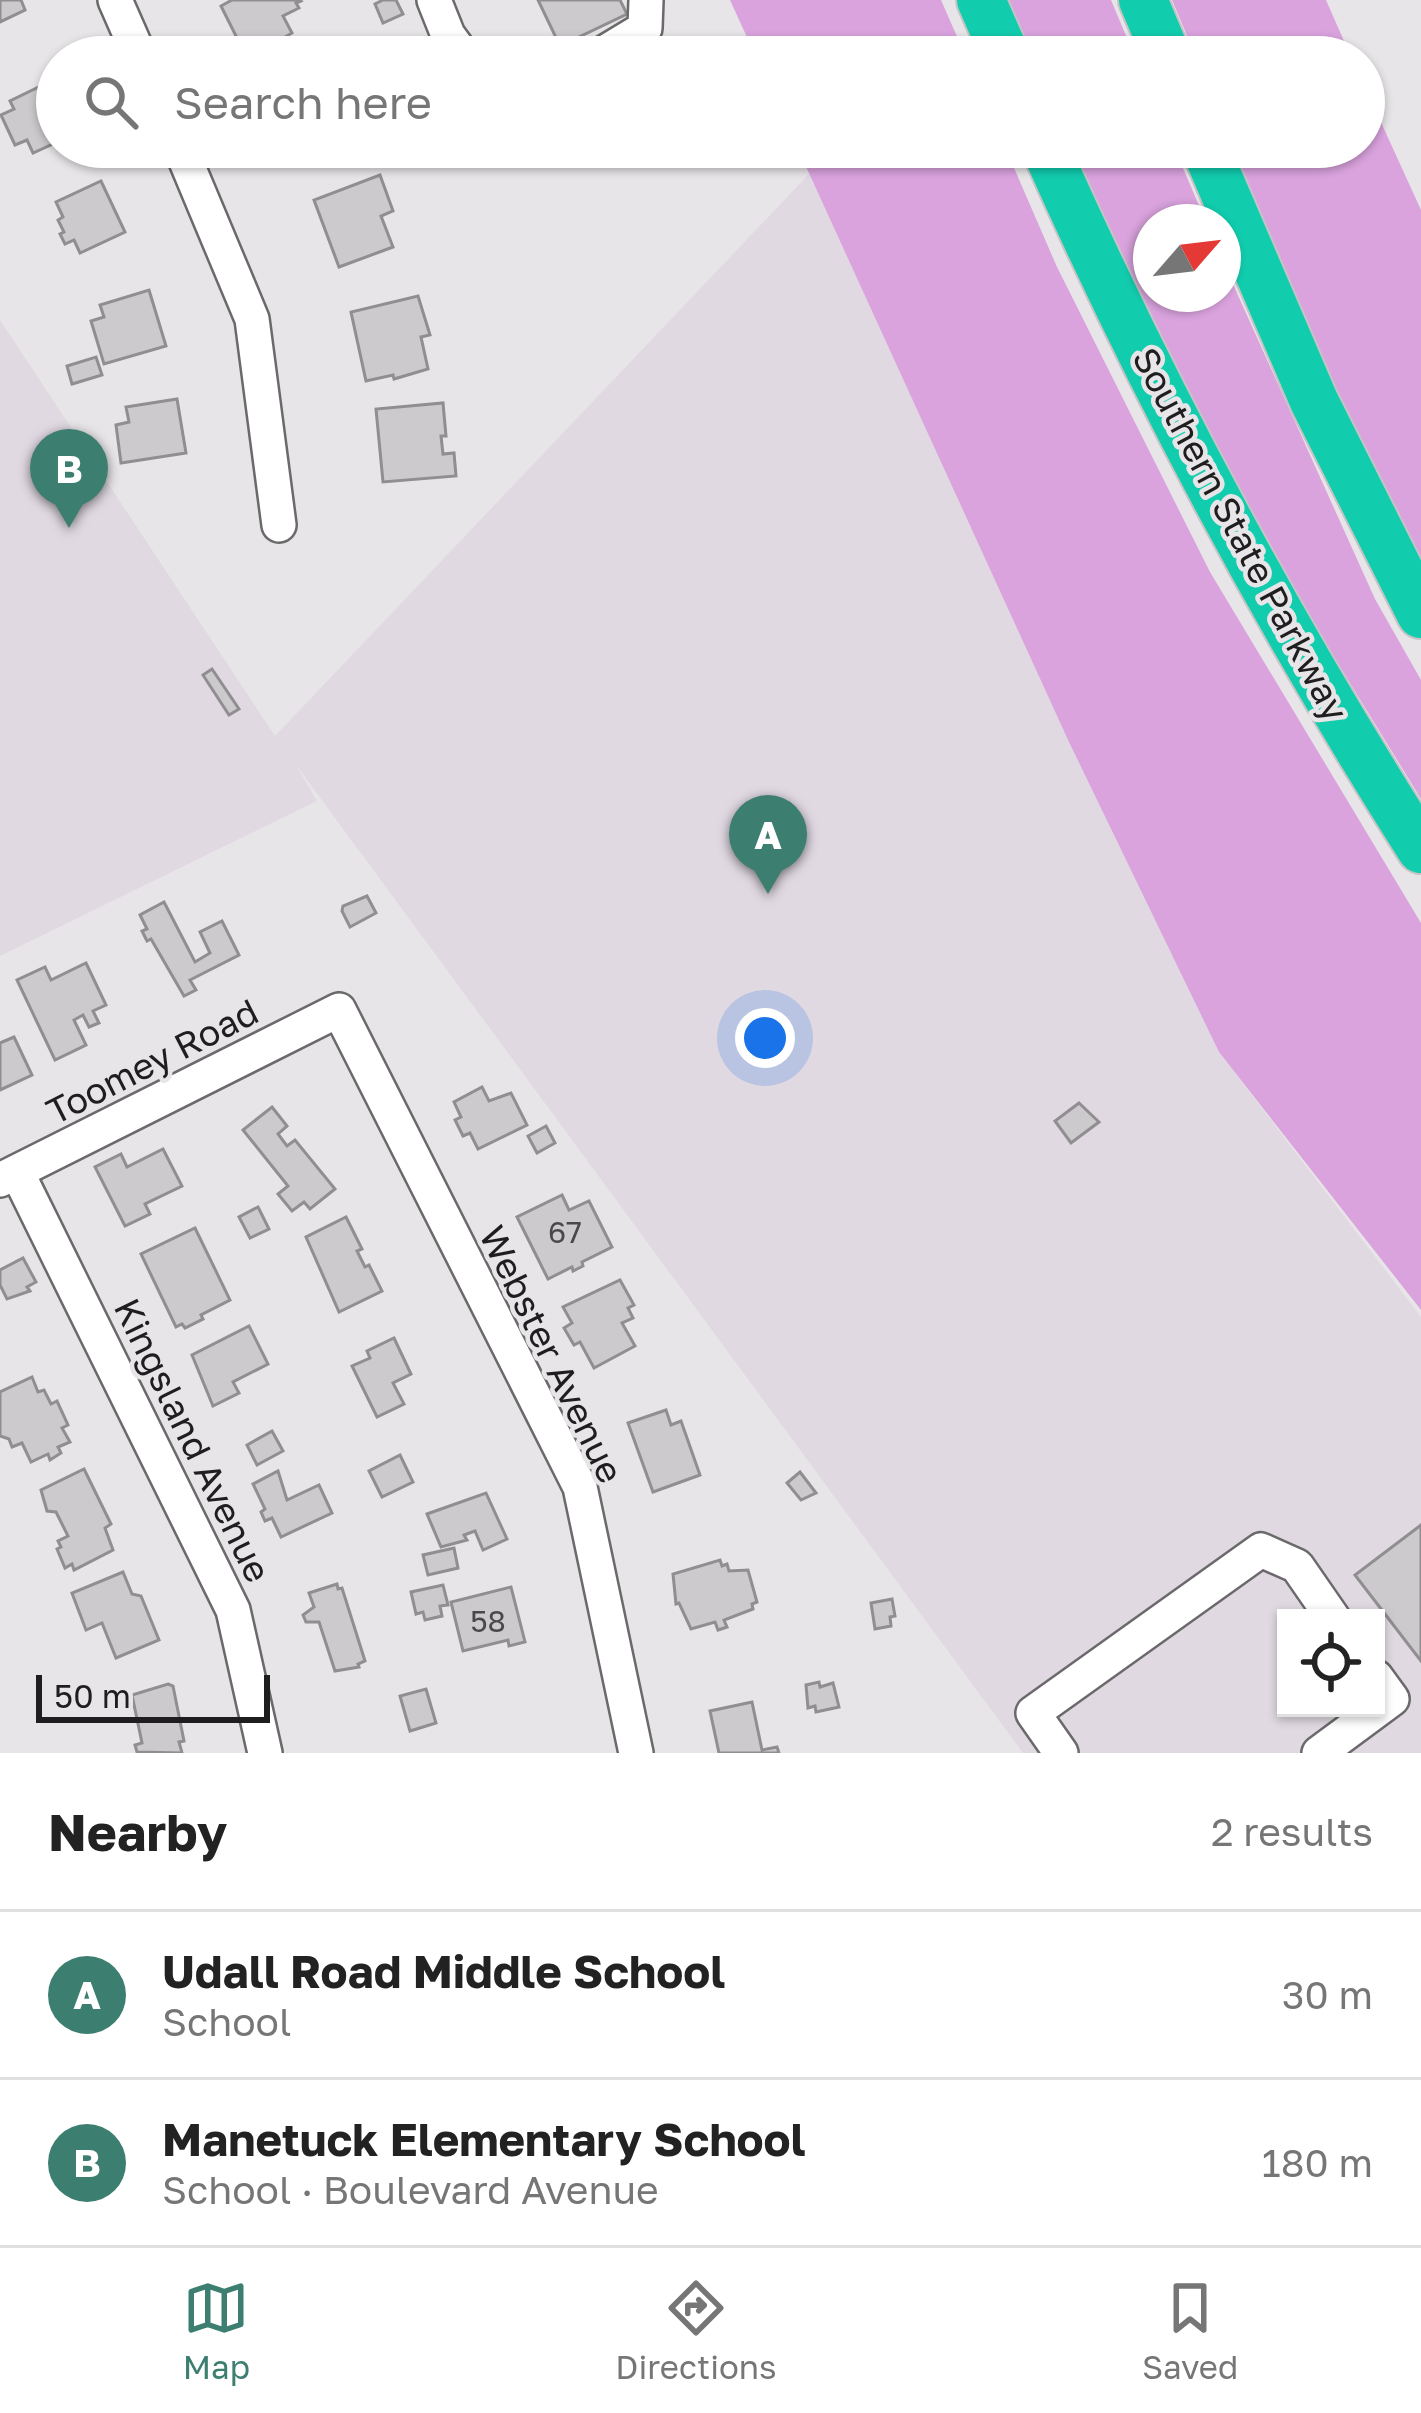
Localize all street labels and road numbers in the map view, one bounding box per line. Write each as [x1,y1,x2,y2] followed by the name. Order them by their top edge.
[1124,340,1358,728] street label: Southern State Parkway
[39,989,265,1133] street label: Toomey Road
[471,1218,633,1490] street label: Webster Avenue
[106,1291,280,1589] street label: Kingsland Avenue

